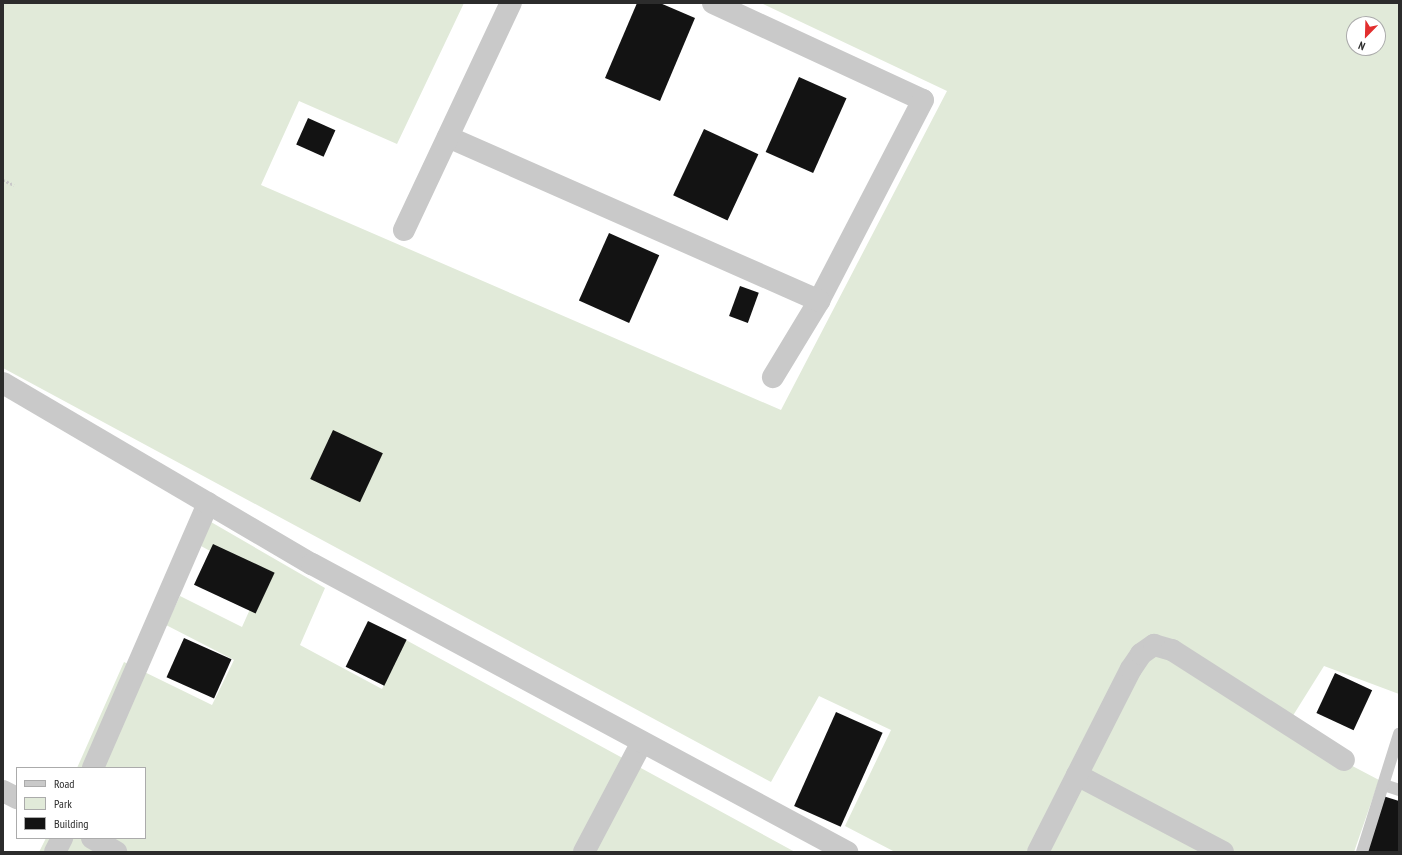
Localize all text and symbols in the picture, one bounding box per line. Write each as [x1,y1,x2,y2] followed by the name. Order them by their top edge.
[1346,16,1386,56] north arrow
[1356,39,1367,54] text: N
[16,767,146,839] legend
[54,776,74,791] text: Road
[54,796,72,811] text: Park
[54,816,89,831] text: Building

